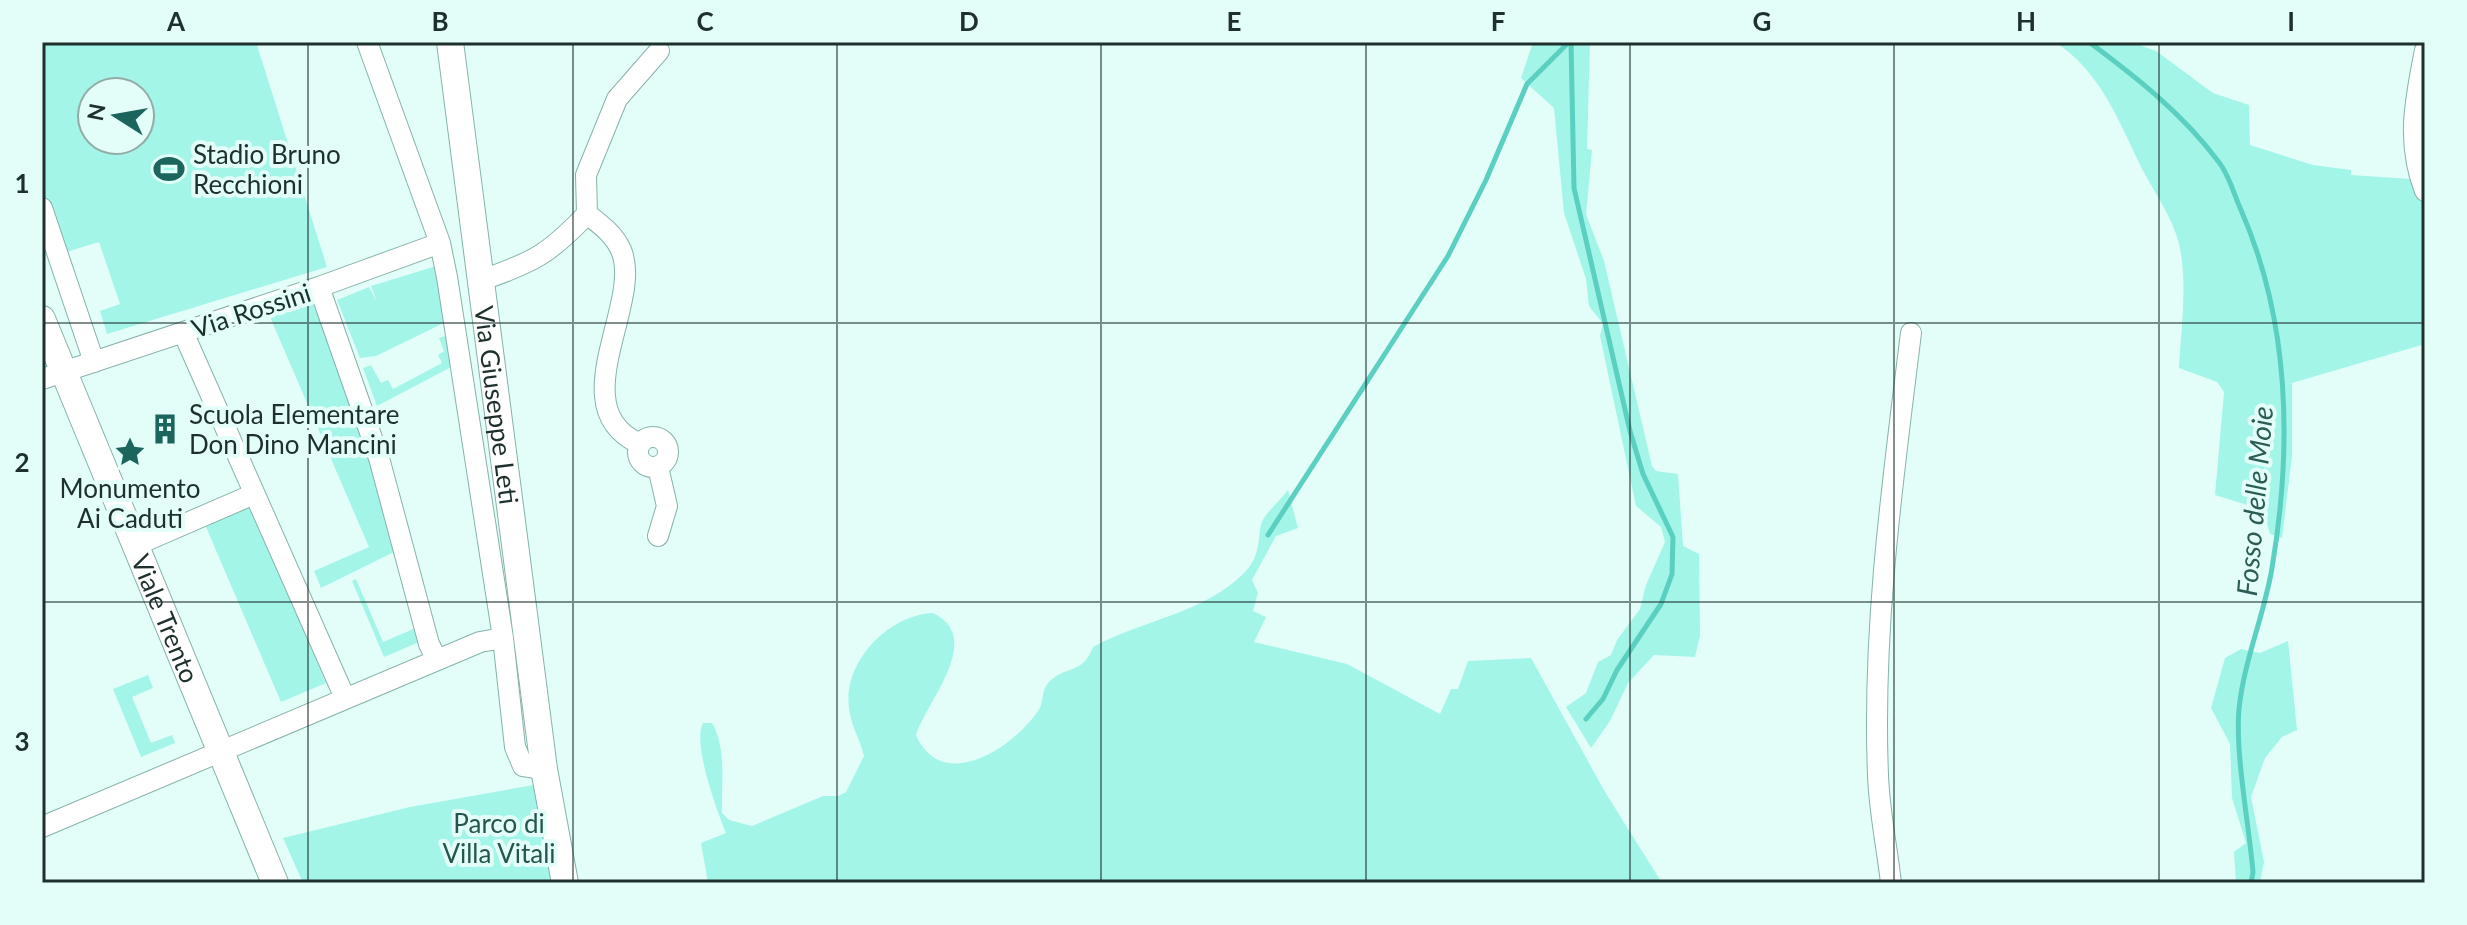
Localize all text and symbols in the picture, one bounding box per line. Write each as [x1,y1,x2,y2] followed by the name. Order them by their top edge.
[166,5,186,37] text: A
[431,5,449,37] text: B
[696,5,714,37] text: C
[959,5,979,37] text: D
[1227,5,1241,37] text: E
[1491,5,1505,37] text: F
[1753,5,1771,37] text: G
[2016,5,2036,37] text: H
[2287,5,2295,37] text: I
[76,76,156,156] north arrow
[81,101,111,123] text: N
[193,138,341,200] place label: Stadio Bruno Recchioni
[152,152,186,186] sports icon: Stadio Bruno Recchioni
[14,167,30,199] text: 1
[188,276,314,344] street label: Via Rossini
[468,304,526,506] street label: Via Giuseppe Leti
[189,398,400,460] place label: Scuola Elementare Don Dino Mancini
[2229,405,2279,597] water label: Fosso delle Moie
[148,412,182,446] building icon: Scuola Elementare Don Dino Mancini
[113,435,147,469] place icon: Monumento Ai Caduti
[14,446,30,478] text: 2
[60,472,200,534] place label: Monumento Ai Caduti
[125,549,206,687] street label: Viale Trento
[14,725,30,757] text: 3
[442,807,556,869] park label: Parco di Villa Vitali

